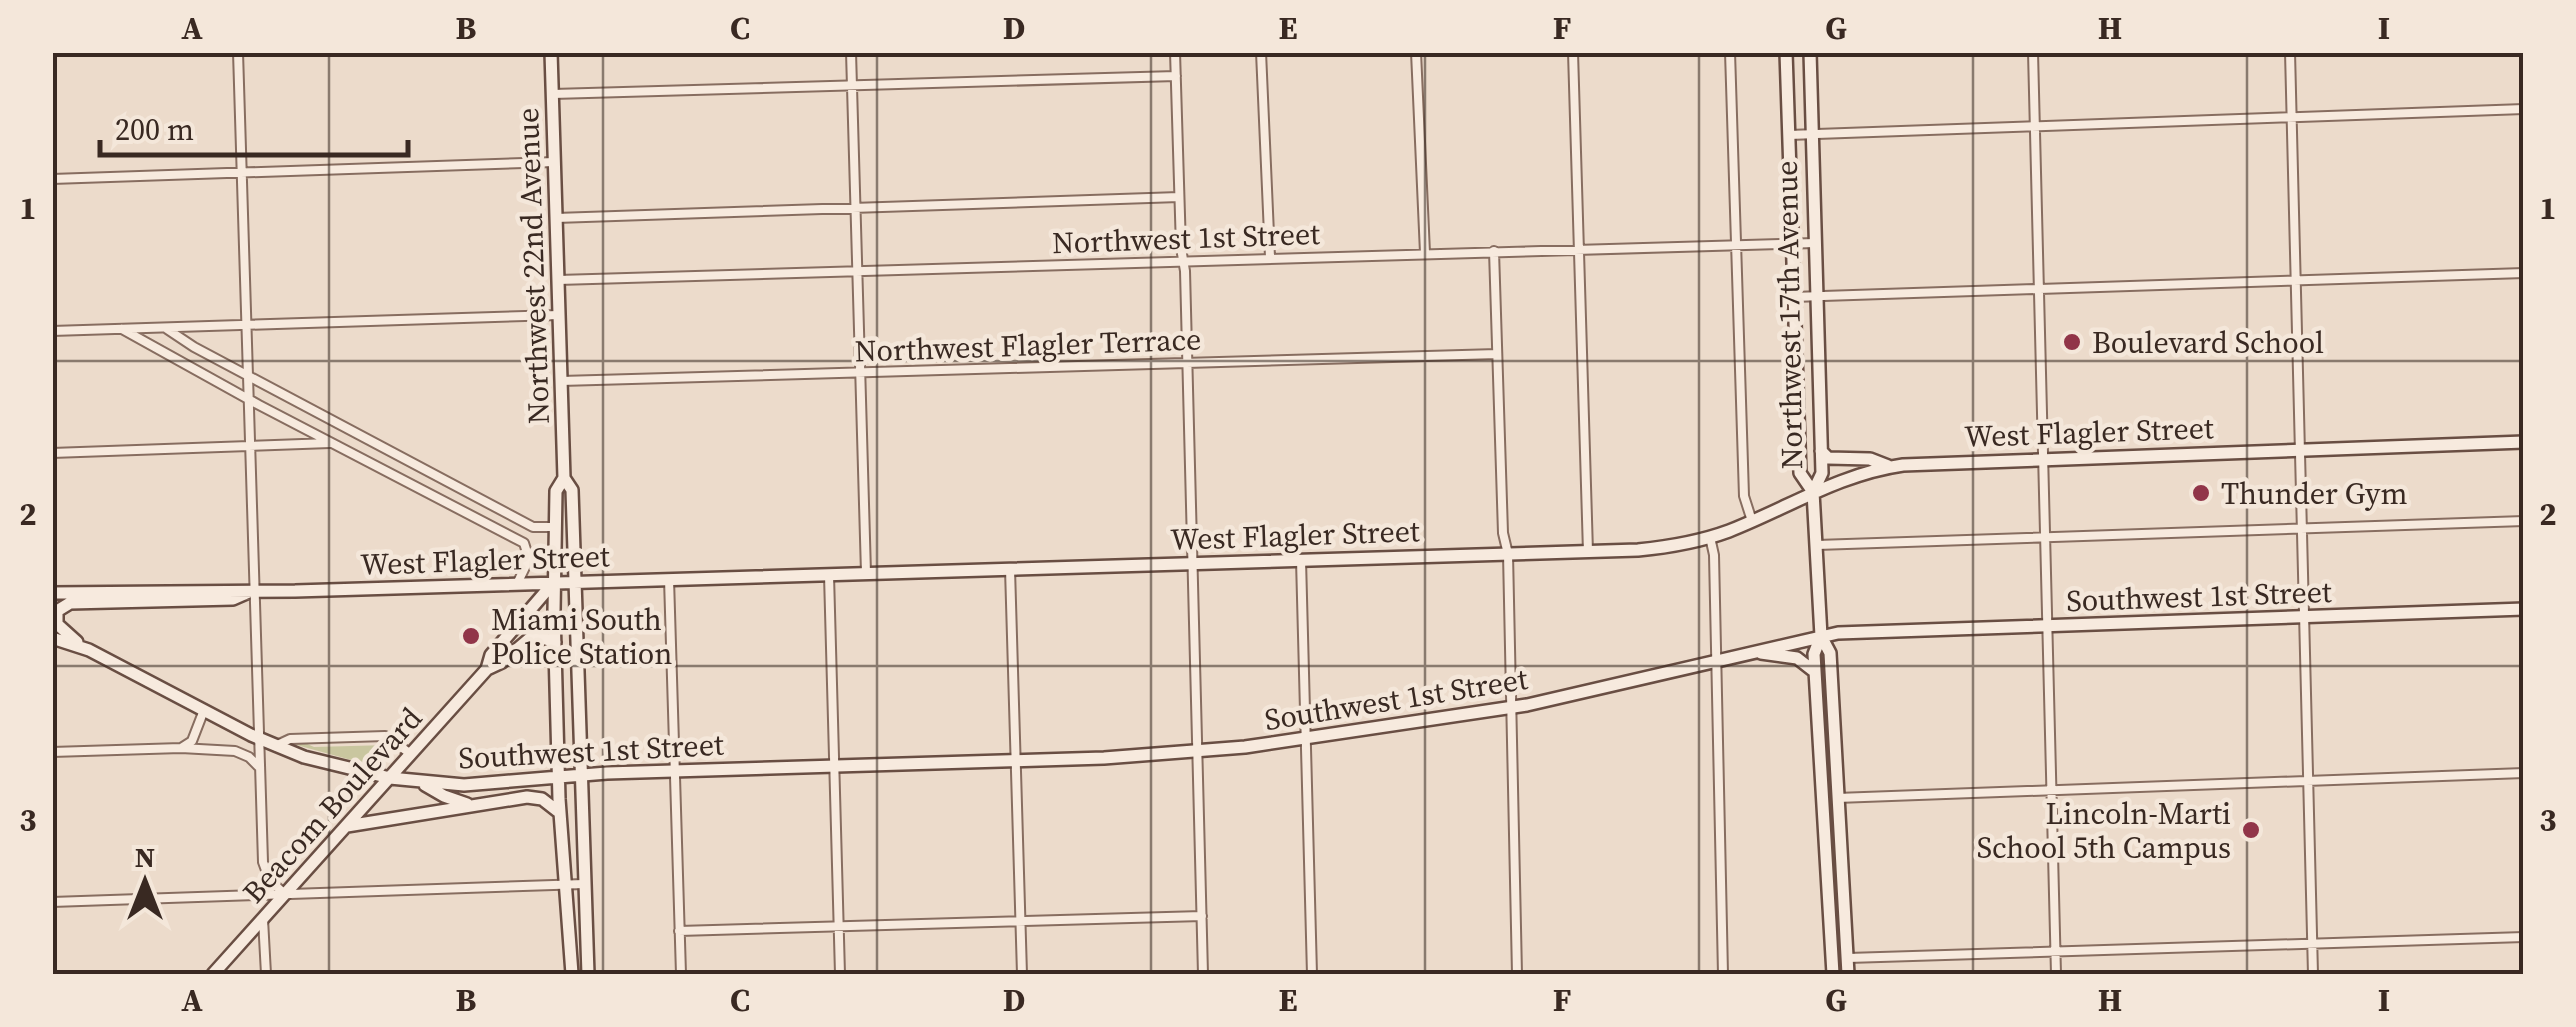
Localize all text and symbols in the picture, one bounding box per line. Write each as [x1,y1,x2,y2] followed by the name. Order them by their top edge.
[181,6,203,50] text: A
[456,6,477,50] text: B
[730,6,750,50] text: C
[1003,6,1025,50] text: D
[1278,6,1298,50] text: E
[1553,6,1571,50] text: F
[1825,6,1847,50] text: G
[2098,6,2122,50] text: H
[2378,6,2390,50] text: I
[100,95,408,157] scale bar
[507,107,559,425] street label: Northwest 22nd Avenue
[115,109,194,150] text: 200 m
[1766,160,1812,470] street label: Northwest 17th Avenue
[19,186,37,230] text: 1
[2539,186,2557,230] text: 1
[1051,213,1321,263] street label: Northwest 1st Street
[854,318,1202,372] street label: Northwest Flagler Terrace
[2092,322,2324,363] place label: Boulevard School
[2061,331,2083,353] marker: Boulevard School
[1964,407,2215,457] street label: West Flagler Street
[2221,473,2408,514] place label: Thunder Gym
[2190,482,2212,504] marker: Thunder Gym
[19,492,37,536] text: 2
[2539,492,2557,536] text: 2
[1170,510,1421,560] street label: West Flagler Street
[360,535,611,585] street label: West Flagler Street
[2066,571,2333,621] street label: Southwest 1st Street
[491,599,672,674] place label: Miami South Police Station
[460,625,482,647] marker: Miami South Police Station
[1262,658,1531,740] street label: Southwest 1st Street
[233,698,431,912] street label: Beacom Boulevard
[457,724,725,778] street label: Southwest 1st Street
[1977,793,2231,868] place label: Lincoln-Marti School 5th Campus
[19,798,37,842] text: 3
[2539,798,2557,842] text: 3
[2240,819,2262,841] marker: Lincoln-Marti School 5th Campus
[95,832,195,932] north arrow
[135,838,155,876] text: N
[181,978,203,1022] text: A
[456,978,477,1022] text: B
[730,978,750,1022] text: C
[1003,978,1025,1022] text: D
[1278,978,1298,1022] text: E
[1553,978,1571,1022] text: F
[1825,978,1847,1022] text: G
[2098,978,2122,1022] text: H
[2378,978,2390,1022] text: I

